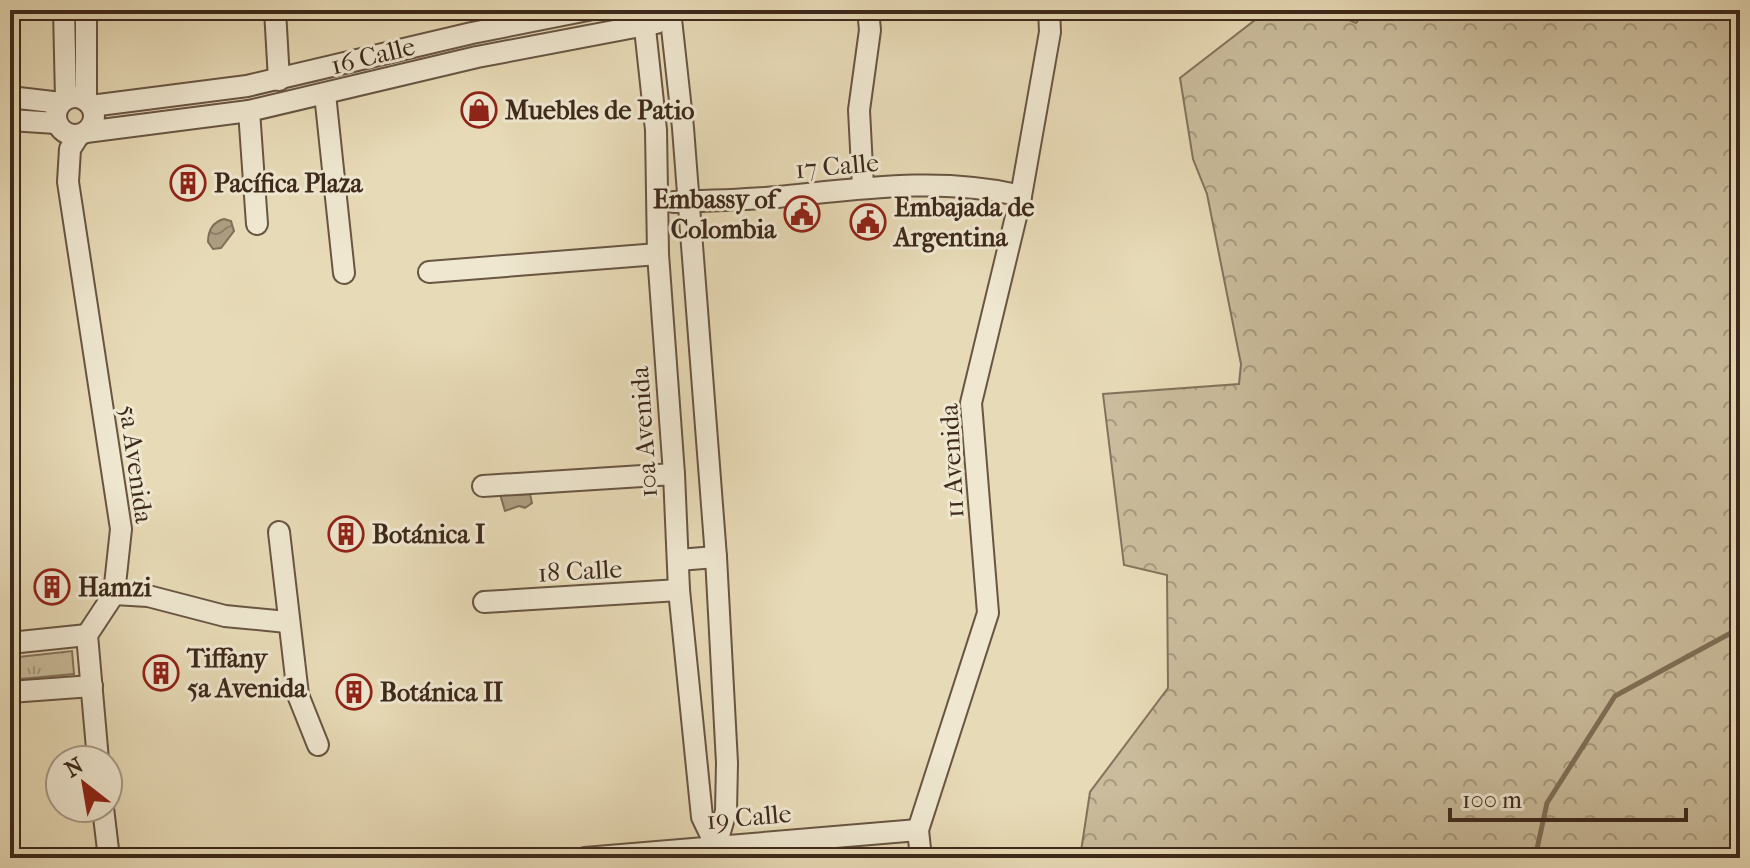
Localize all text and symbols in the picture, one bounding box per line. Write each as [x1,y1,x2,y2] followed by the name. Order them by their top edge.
[328,31,418,81] street label: 16 Calle
[460,91,498,129] shop icon: Muebles de Patio
[505,95,694,126] place label: Muebles de Patio
[794,147,880,185] street label: 17 Calle
[169,164,207,202] building icon: Pacífica Plaza
[214,168,364,199] place label: Pacífica Plaza
[653,184,781,245] place label: Embassy of Colombia
[892,192,1035,253] place label: Embajada de Argentina
[783,195,821,233] public building icon: Embassy of Colombia
[849,203,887,241] public building icon: Embajada de Argentina
[624,364,664,499] street label: 10a Avenida
[933,402,970,519] street label: 11 Avenida
[112,403,160,526] street label: 5a Avenida
[327,515,365,553] building icon: Botánica I
[372,519,485,550] place label: Botánica I
[537,553,623,589] street label: 18 Calle
[33,568,71,606] building icon: Hamzi
[78,572,152,603] place label: Hamzi
[186,643,307,704] place label: Tiffany 5a Avenida
[142,654,180,692] building icon: Tiffany 5a Avenida
[335,673,373,711] building icon: Botánica II
[380,677,503,708] place label: Botánica II
[44,744,124,824] north arrow
[60,752,88,783] text: N
[1450,772,1686,822] scale bar
[1462,786,1522,814] text: 100 m
[705,798,793,836] street label: 19 Calle

